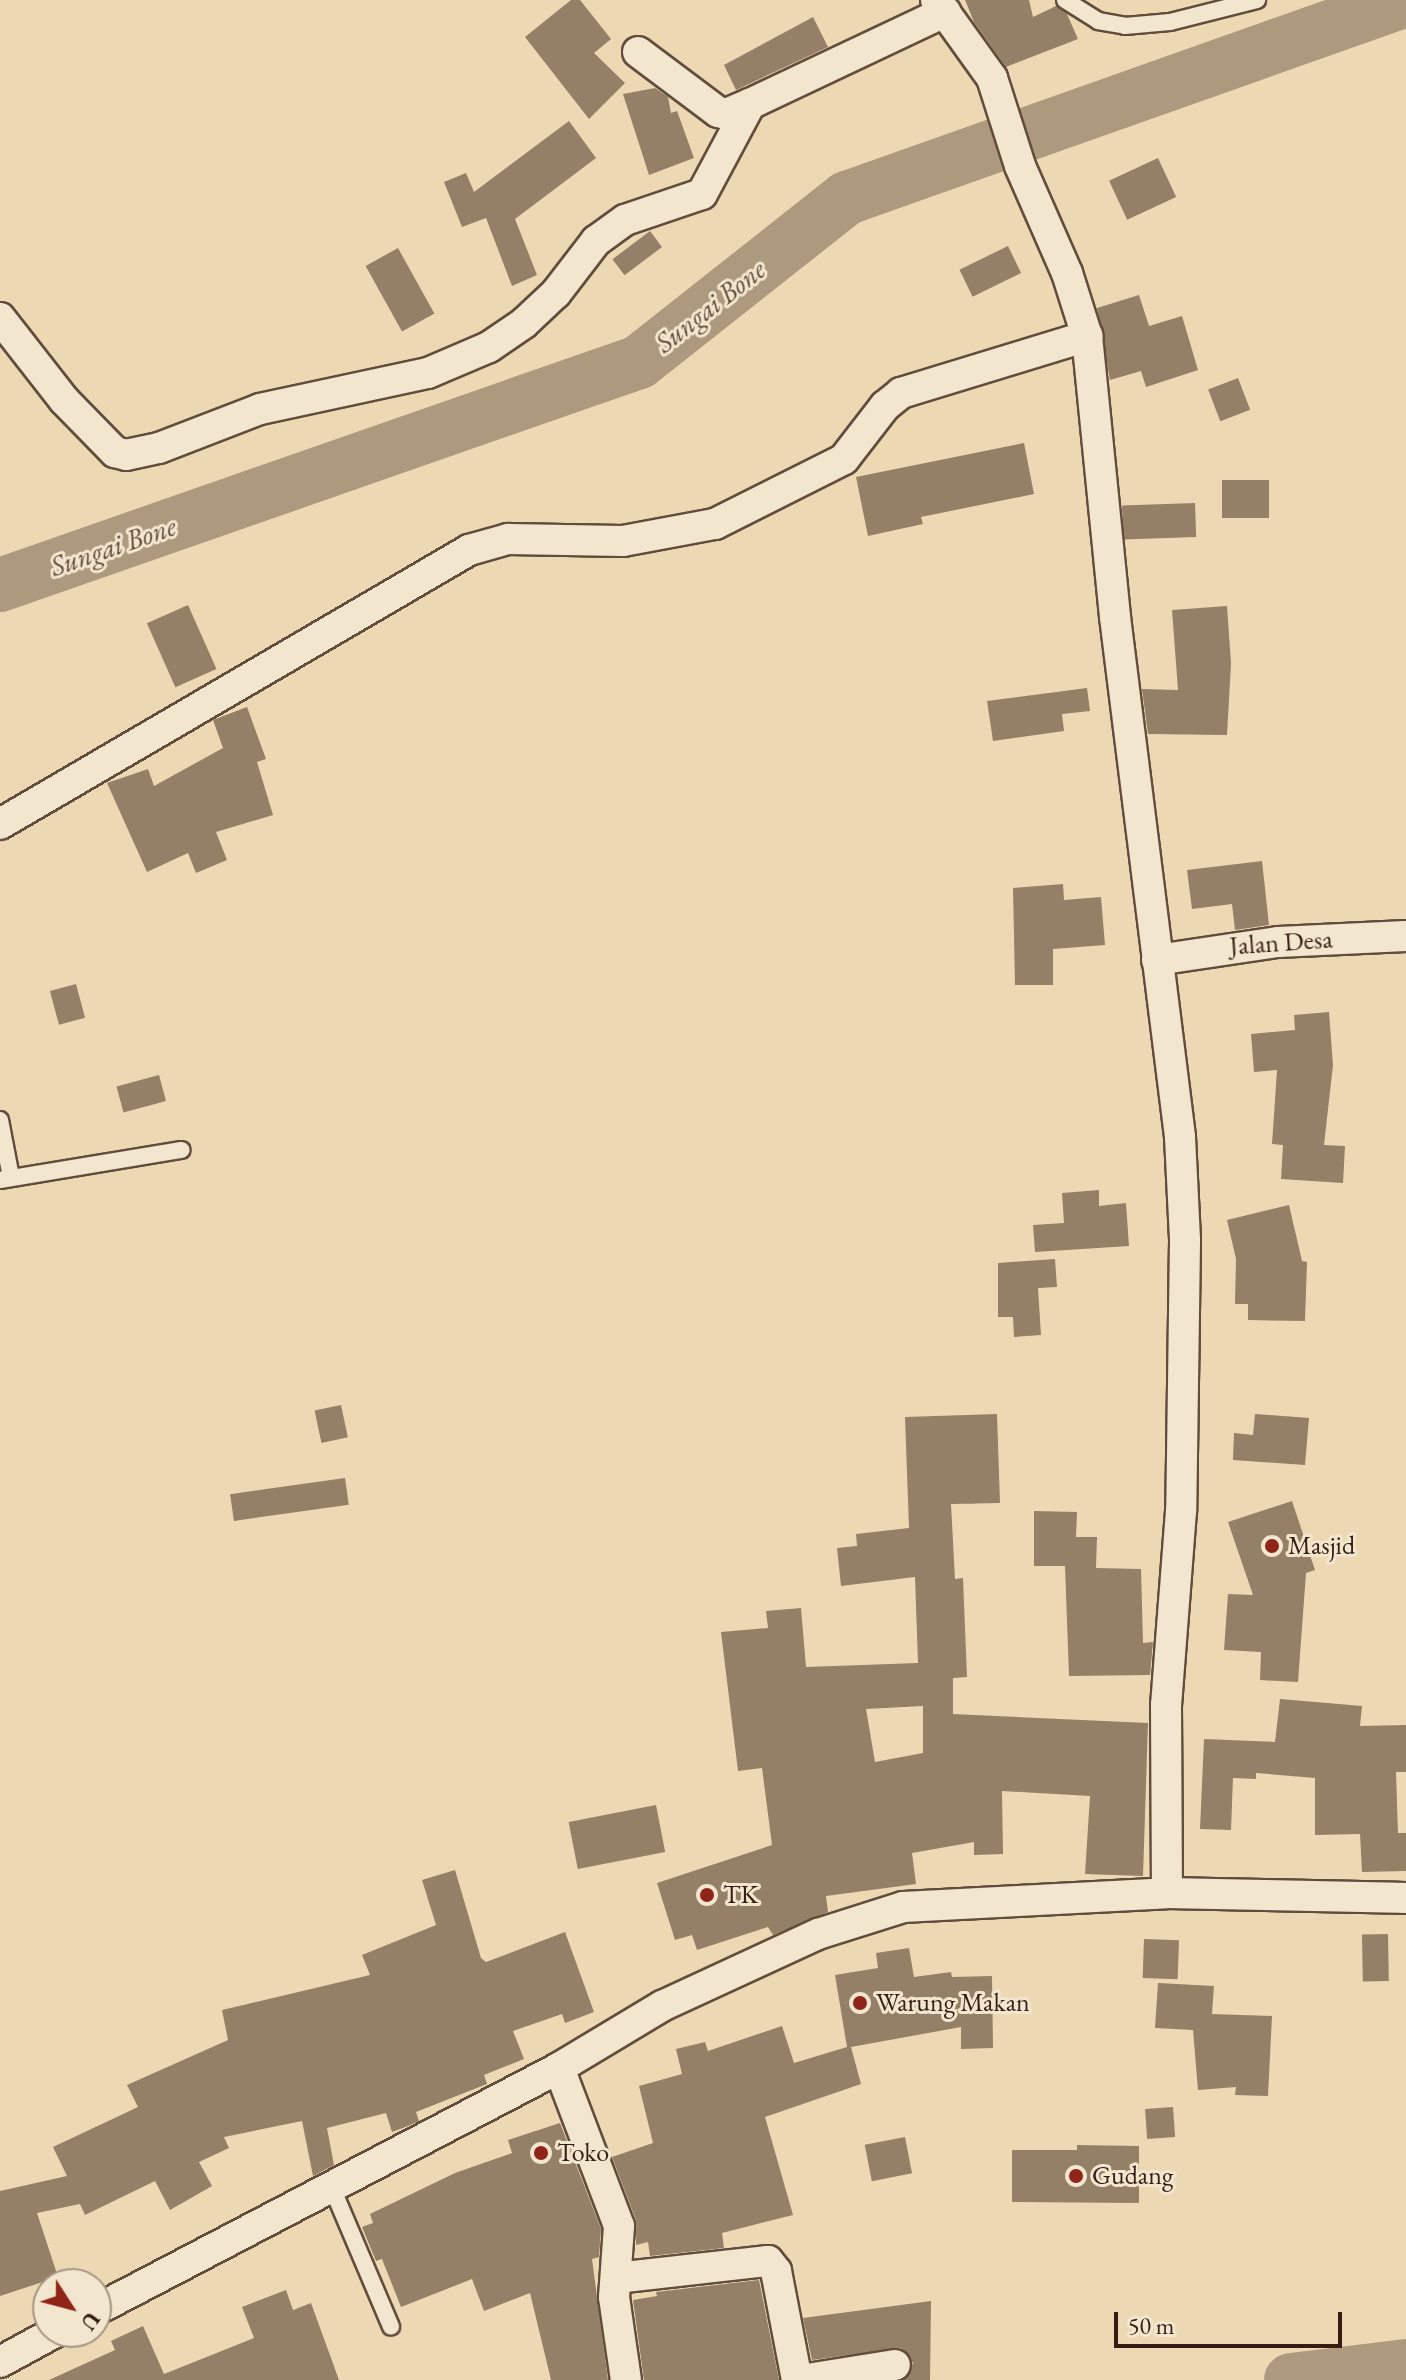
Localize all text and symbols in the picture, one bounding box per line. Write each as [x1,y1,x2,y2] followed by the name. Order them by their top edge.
[648,253,772,359] water label: Sungai Bone
[46,509,180,583] water label: Sungai Bone
[1228,924,1334,962] street label: Jalan Desa
[1288,1530,1355,1562] place label: Masjid
[1263,1537,1281,1555] marker: Masjid
[723,1879,758,1911] place label: TK
[698,1886,716,1904] marker: TK
[876,1987,1030,2019] place label: Warung Makan
[851,1994,869,2012] marker: Warung Makan
[557,2137,609,2169] place label: Toko
[532,2144,550,2162] marker: Toko
[1092,2160,1173,2192] place label: Gudang
[1067,2167,1085,2185] marker: Gudang
[32,2268,112,2348] north arrow
[1118,2296,1346,2346] scale bar
[74,2306,107,2336] text: U
[1128,2310,1175,2341] text: 50 m

